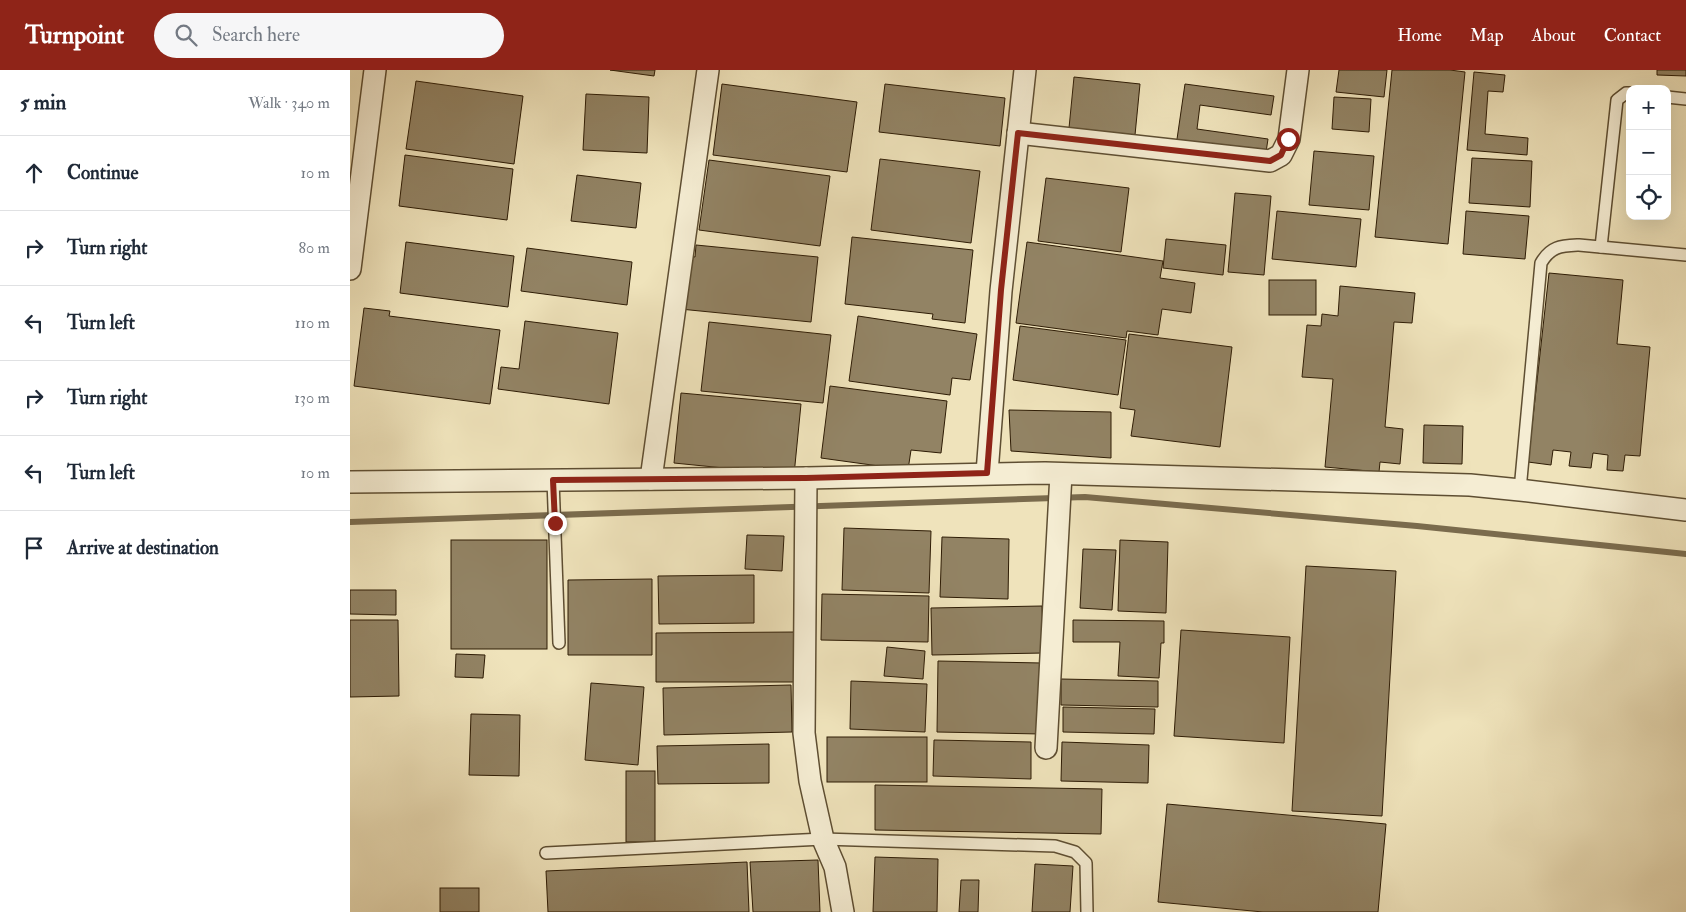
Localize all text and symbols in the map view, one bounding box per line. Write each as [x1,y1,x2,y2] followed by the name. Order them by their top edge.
[154,13,504,58] search box
[25,20,124,51] text: Turnpoint
[172,21,200,49] icon: search
[212,23,300,47] text: Search here
[1397,24,1442,47] text: Home
[1470,24,1504,47] text: Map
[1532,24,1576,47] text: About
[1604,24,1661,47] text: Contact
[1626,85,1671,220] map controls
[1626,85,1671,130] button: +
[20,89,66,116] text: 5 min
[248,93,330,113] text: Walk · 340 m
[1277,128,1300,151] route start
[1626,130,1671,175] button: −
[20,159,48,187] icon: ahead
[67,161,138,185] text: Continue
[300,163,330,183] text: 10 m
[1626,175,1671,220] button: locate
[20,234,48,262] icon: right
[67,236,147,260] text: Turn right
[299,238,330,258] text: 80 m
[20,309,48,337] icon: left
[67,311,135,335] text: Turn left
[295,313,330,333] text: 110 m
[20,384,48,412] icon: right
[67,386,147,410] text: Turn right
[294,388,330,408] text: 130 m
[20,459,48,487] icon: left
[67,461,135,485] text: Turn left
[300,463,330,483] text: 10 m
[544,512,567,535] route end
[20,534,48,562] icon: arrive
[67,536,219,560] text: Arrive at destination

